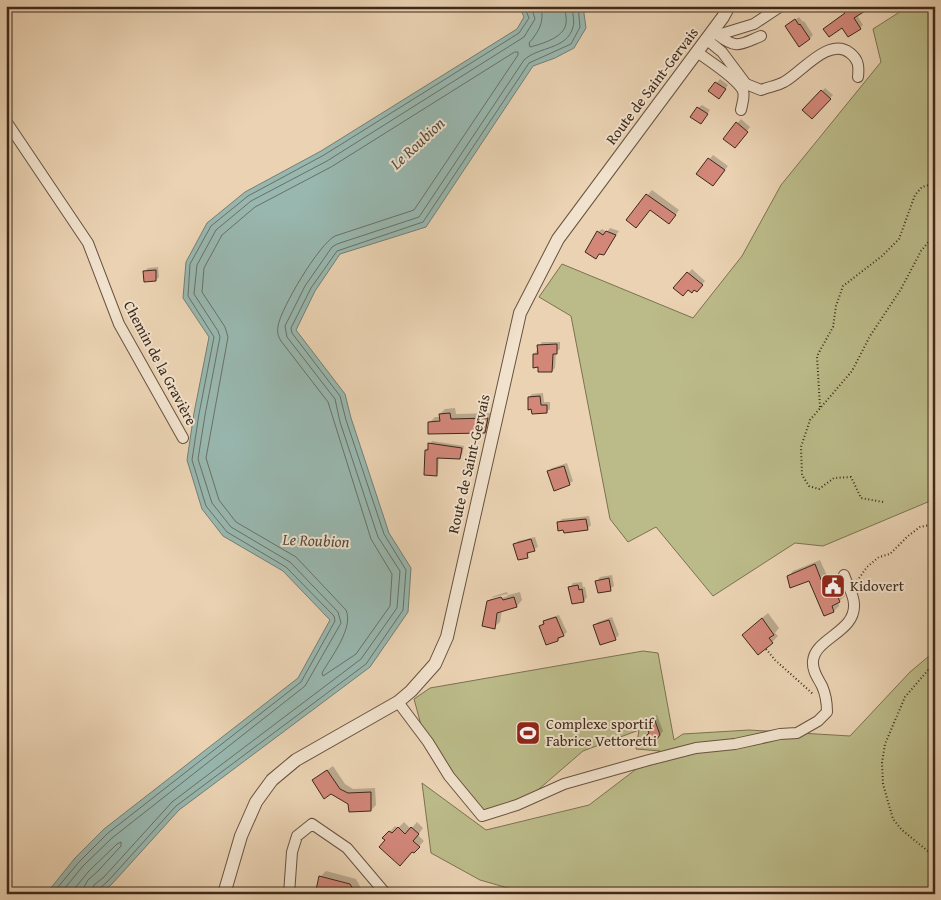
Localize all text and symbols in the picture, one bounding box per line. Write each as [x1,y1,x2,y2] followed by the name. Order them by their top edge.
[600,22,703,149] street label: Route de Saint-Gervais
[383,111,450,175] water label: Le Roubion
[119,297,202,429] street label: Chemin de la Gravière
[442,392,495,536] street label: Route de Saint-Gervais
[281,527,350,553] water label: Le Roubion
[820,573,846,599] public building icon: Kidovert
[850,575,905,596] place label: Kidovert
[546,713,657,751] place label: Complexe sportif Fabrice Vettoretti
[515,720,541,746] sports icon: Complexe sportif Fabrice Vettoretti

